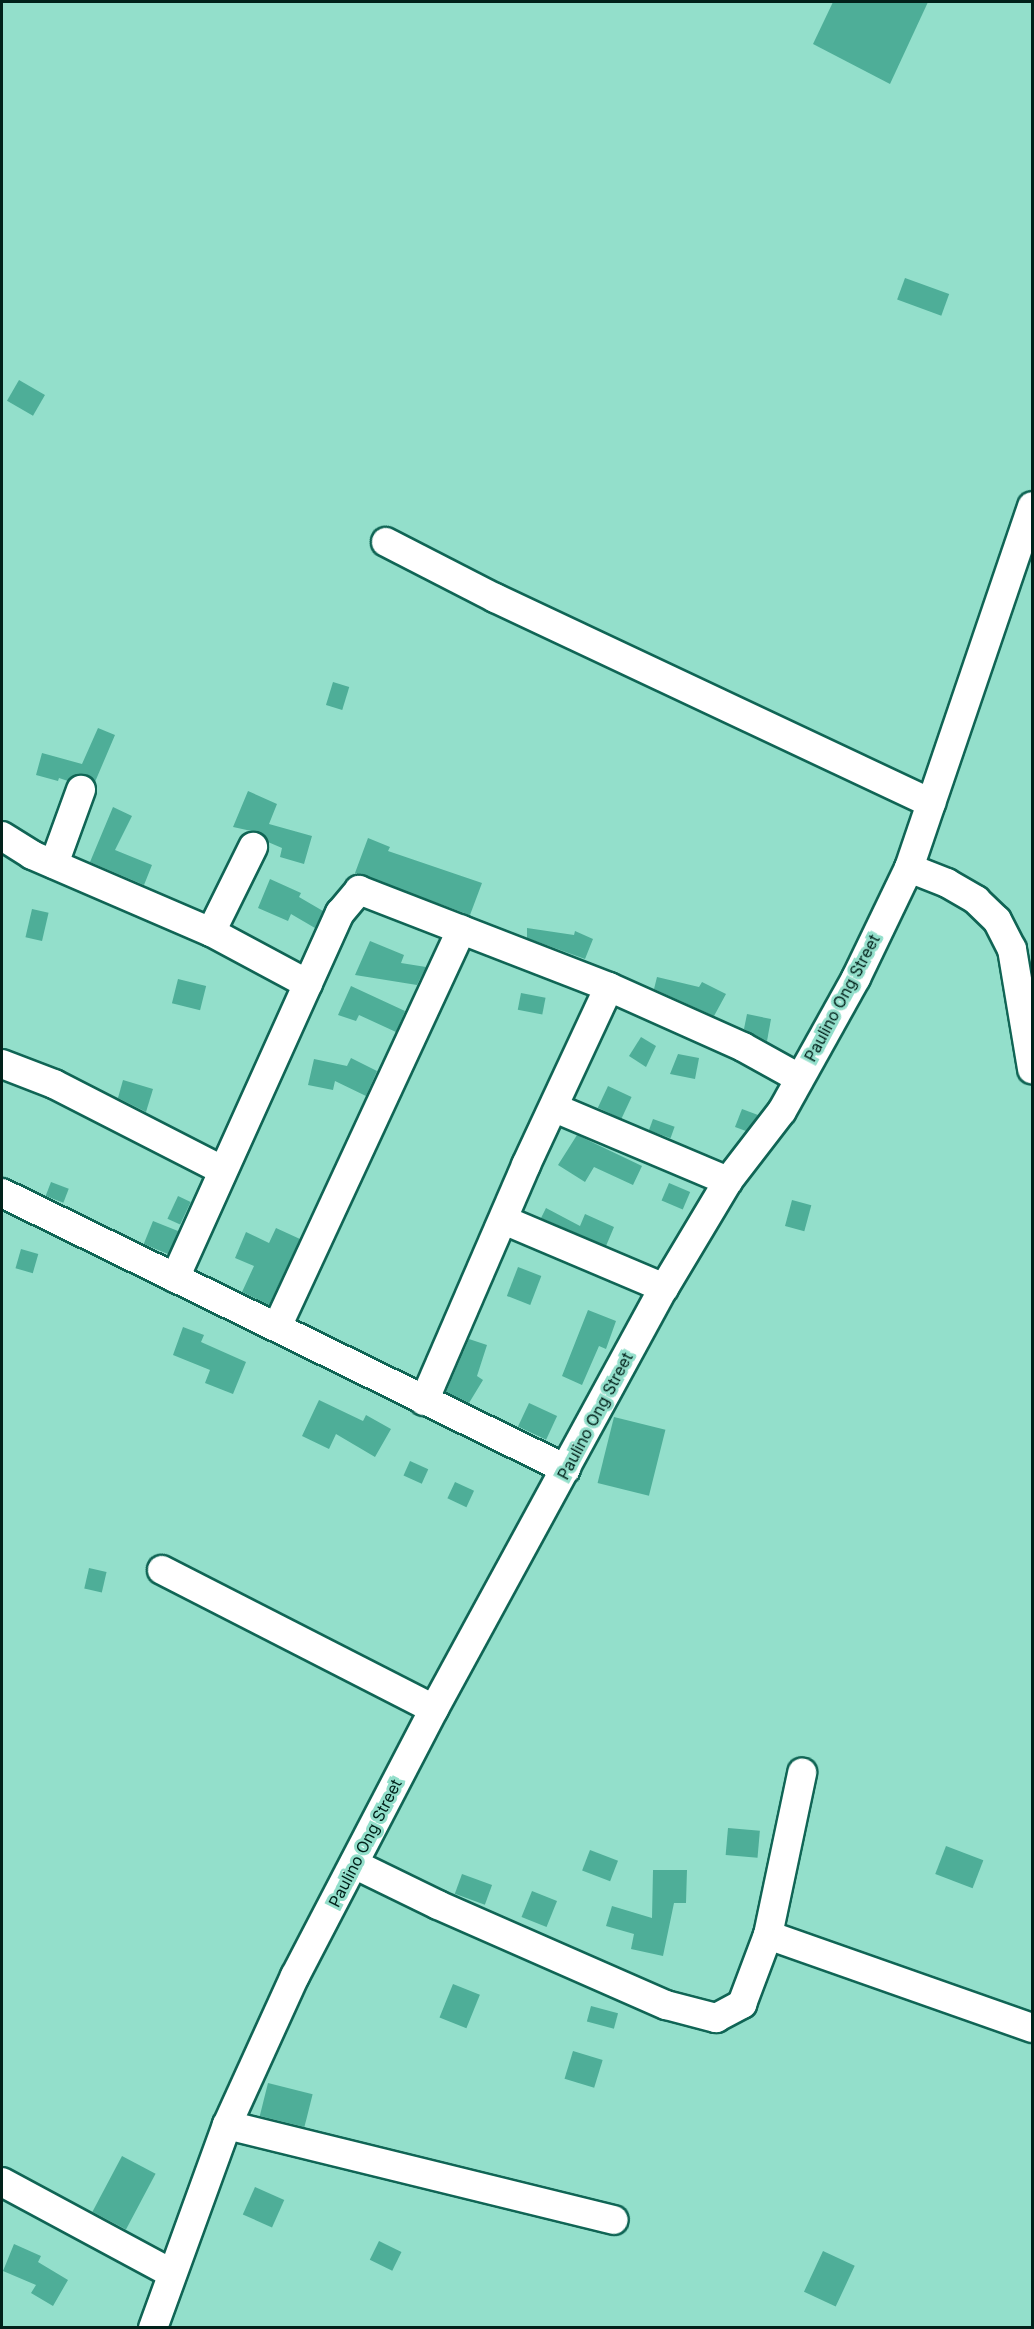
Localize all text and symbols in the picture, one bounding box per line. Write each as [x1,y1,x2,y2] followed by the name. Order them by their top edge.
[800,931,884,1065] street label: Paulino Ong Street
[553,1349,637,1483] street label: Paulino Ong Street
[324,1776,406,1910] street label: Paulino Ong Street

